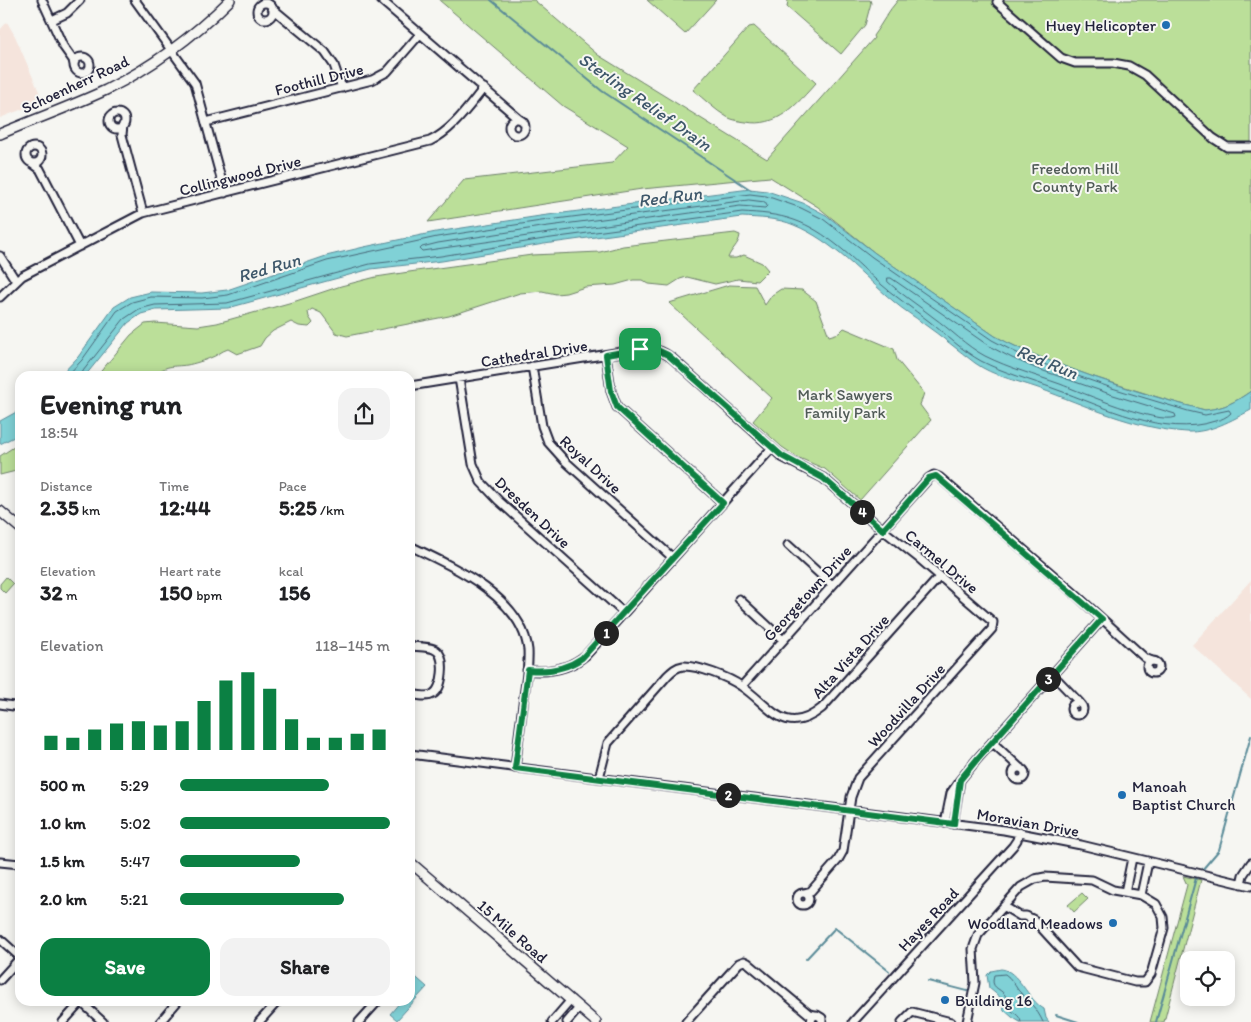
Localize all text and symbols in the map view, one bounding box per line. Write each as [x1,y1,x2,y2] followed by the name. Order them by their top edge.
[1046,16,1157,35] place label: Huey Helicopter
[1160,19,1172,31] marker: Huey Helicopter
[574,48,716,156] water label: Sterling Relief Drain
[18,51,132,118] street label: Schoenherr Road
[273,59,365,100] street label: Foothill Drive
[177,151,303,200] street label: Collingwood Drive
[1031,159,1119,196] park label: Freedom Hill County Park
[637,182,703,212] water label: Red Run
[235,249,303,287] water label: Red Run
[619,328,661,370] pin
[626,335,654,363] icon: arrive
[479,336,589,371] street label: Cathedral Drive
[1013,340,1081,384] water label: Red Run
[797,385,893,422] park label: Mark Sawyers Family Park
[40,387,182,421] text: Evening run
[338,388,390,440] button: share
[40,423,78,442] text: 18:54
[556,431,625,498] street label: Royal Drive
[491,473,574,552] street label: Dresden Drive
[40,478,92,495] text: Distance
[159,478,189,495] text: Time
[279,478,307,495] text: Pace
[40,495,79,520] text: 2.35
[159,495,211,520] text: 12:44
[279,495,317,520] text: 5:25
[850,500,874,524] pin: 4
[79,502,100,519] text: km
[317,502,344,519] text: /km
[858,504,867,521] text: 4
[901,525,982,597] street label: Carmel Drive
[759,541,856,645] street label: Georgetown Drive
[40,563,96,580] text: Elevation
[159,563,221,580] text: Heart rate
[279,563,304,580] text: kcal
[40,580,63,605] text: 32
[159,580,193,605] text: 150
[279,580,311,605] text: 156
[63,587,77,604] text: m
[193,587,222,604] text: bpm
[808,610,893,702] street label: Alta Vista Drive
[594,620,618,646] pin: 1
[603,625,610,642] text: 1
[40,636,104,655] text: Elevation
[315,636,390,655] text: 118–145 m
[864,659,949,751] street label: Woodvilla Drive
[1036,666,1060,692] pin: 3
[1045,671,1052,688] text: 3
[40,776,85,795] text: 500 m
[120,776,149,795] text: 5:29
[1132,777,1235,814] place label: Manoah Baptist Church
[716,782,740,808] pin: 2
[725,787,732,804] text: 2
[1116,789,1128,801] marker: Manoah Baptist Church
[975,804,1081,841] street label: Moravian Drive
[40,814,86,833] text: 1.0 km
[120,814,151,833] text: 5:02
[40,852,85,871] text: 1.5 km
[120,852,150,871] text: 5:47
[894,883,963,955] street label: Hayes Road
[40,890,87,909] text: 2.0 km
[120,890,148,909] text: 5:21
[474,896,552,967] street label: 15 Mile Road
[968,914,1103,933] place label: Woodland Meadows
[1107,917,1119,929] marker: Woodland Meadows
[40,938,210,996] button: Save
[220,938,390,996] button: Share
[1180,951,1235,1006] map controls
[1180,951,1235,1006] button: locate
[955,991,1032,1010] place label: Building 16
[939,994,951,1006] marker: Building 16

